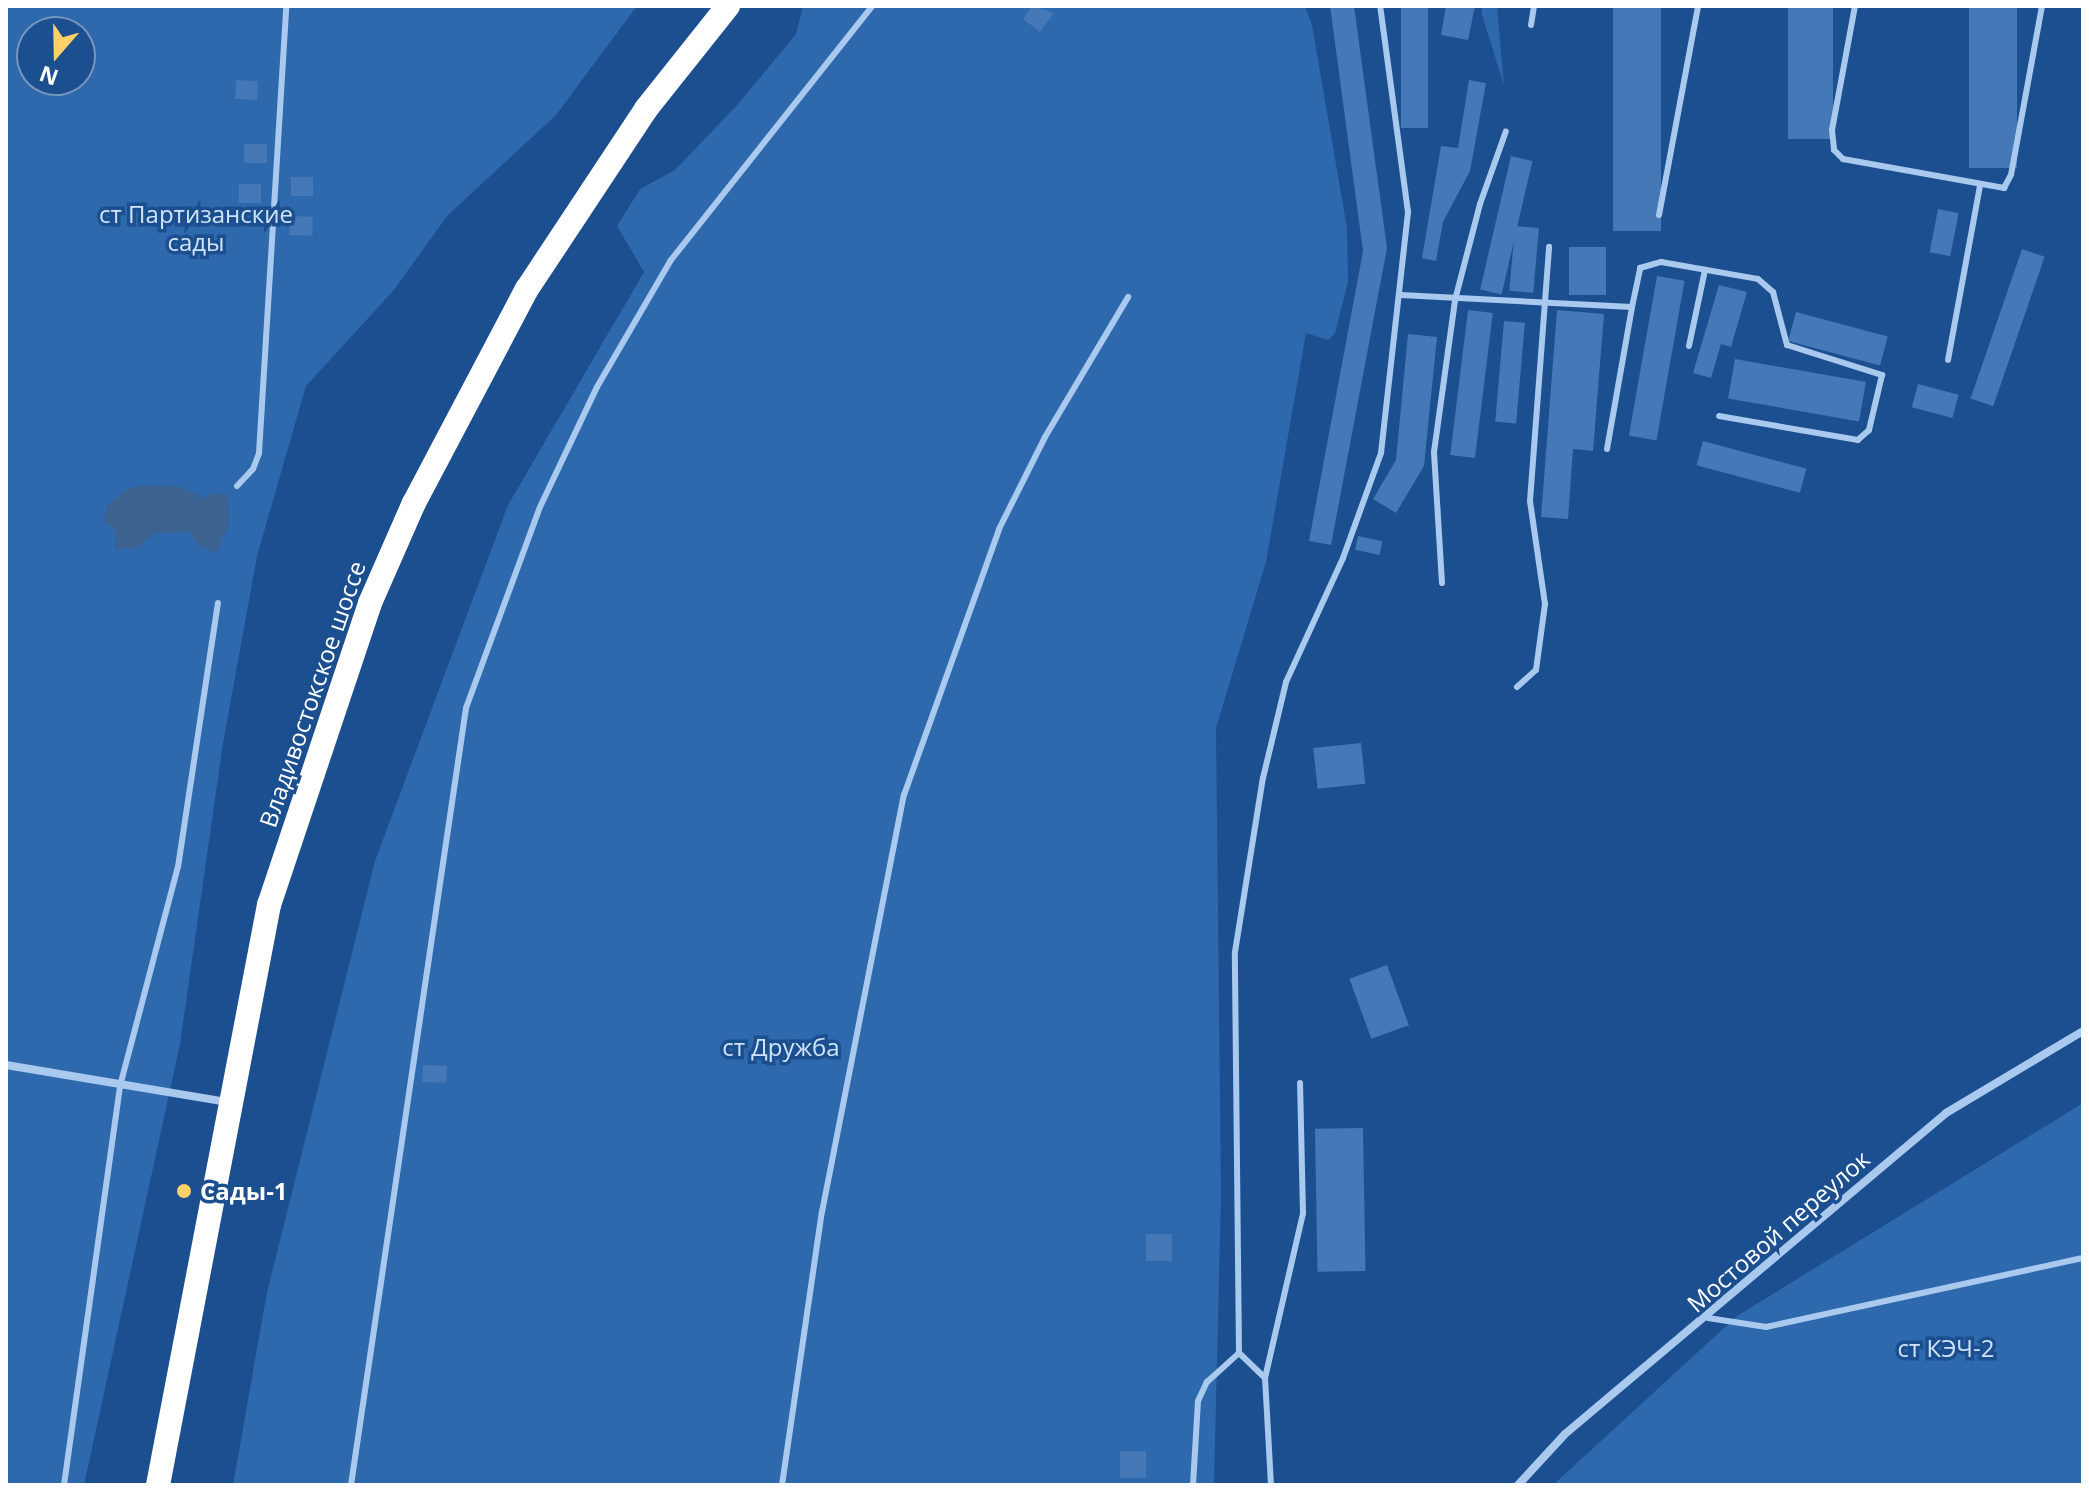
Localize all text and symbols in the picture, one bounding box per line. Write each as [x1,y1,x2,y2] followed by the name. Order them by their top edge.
[16,16,96,96] north arrow
[35,60,62,94] text: N
[99,200,293,256] park label: ст Партизанские сады
[253,557,371,831] street label: Владивостокское шоссе
[722,1033,840,1061] park label: ст Дружба
[1681,1144,1875,1318] street label: Мостовой переулок
[200,1177,288,1205] place label: Сады-1
[175,1182,193,1200] marker: Сады-1
[1898,1334,1994,1362] park label: ст КЭЧ-2

